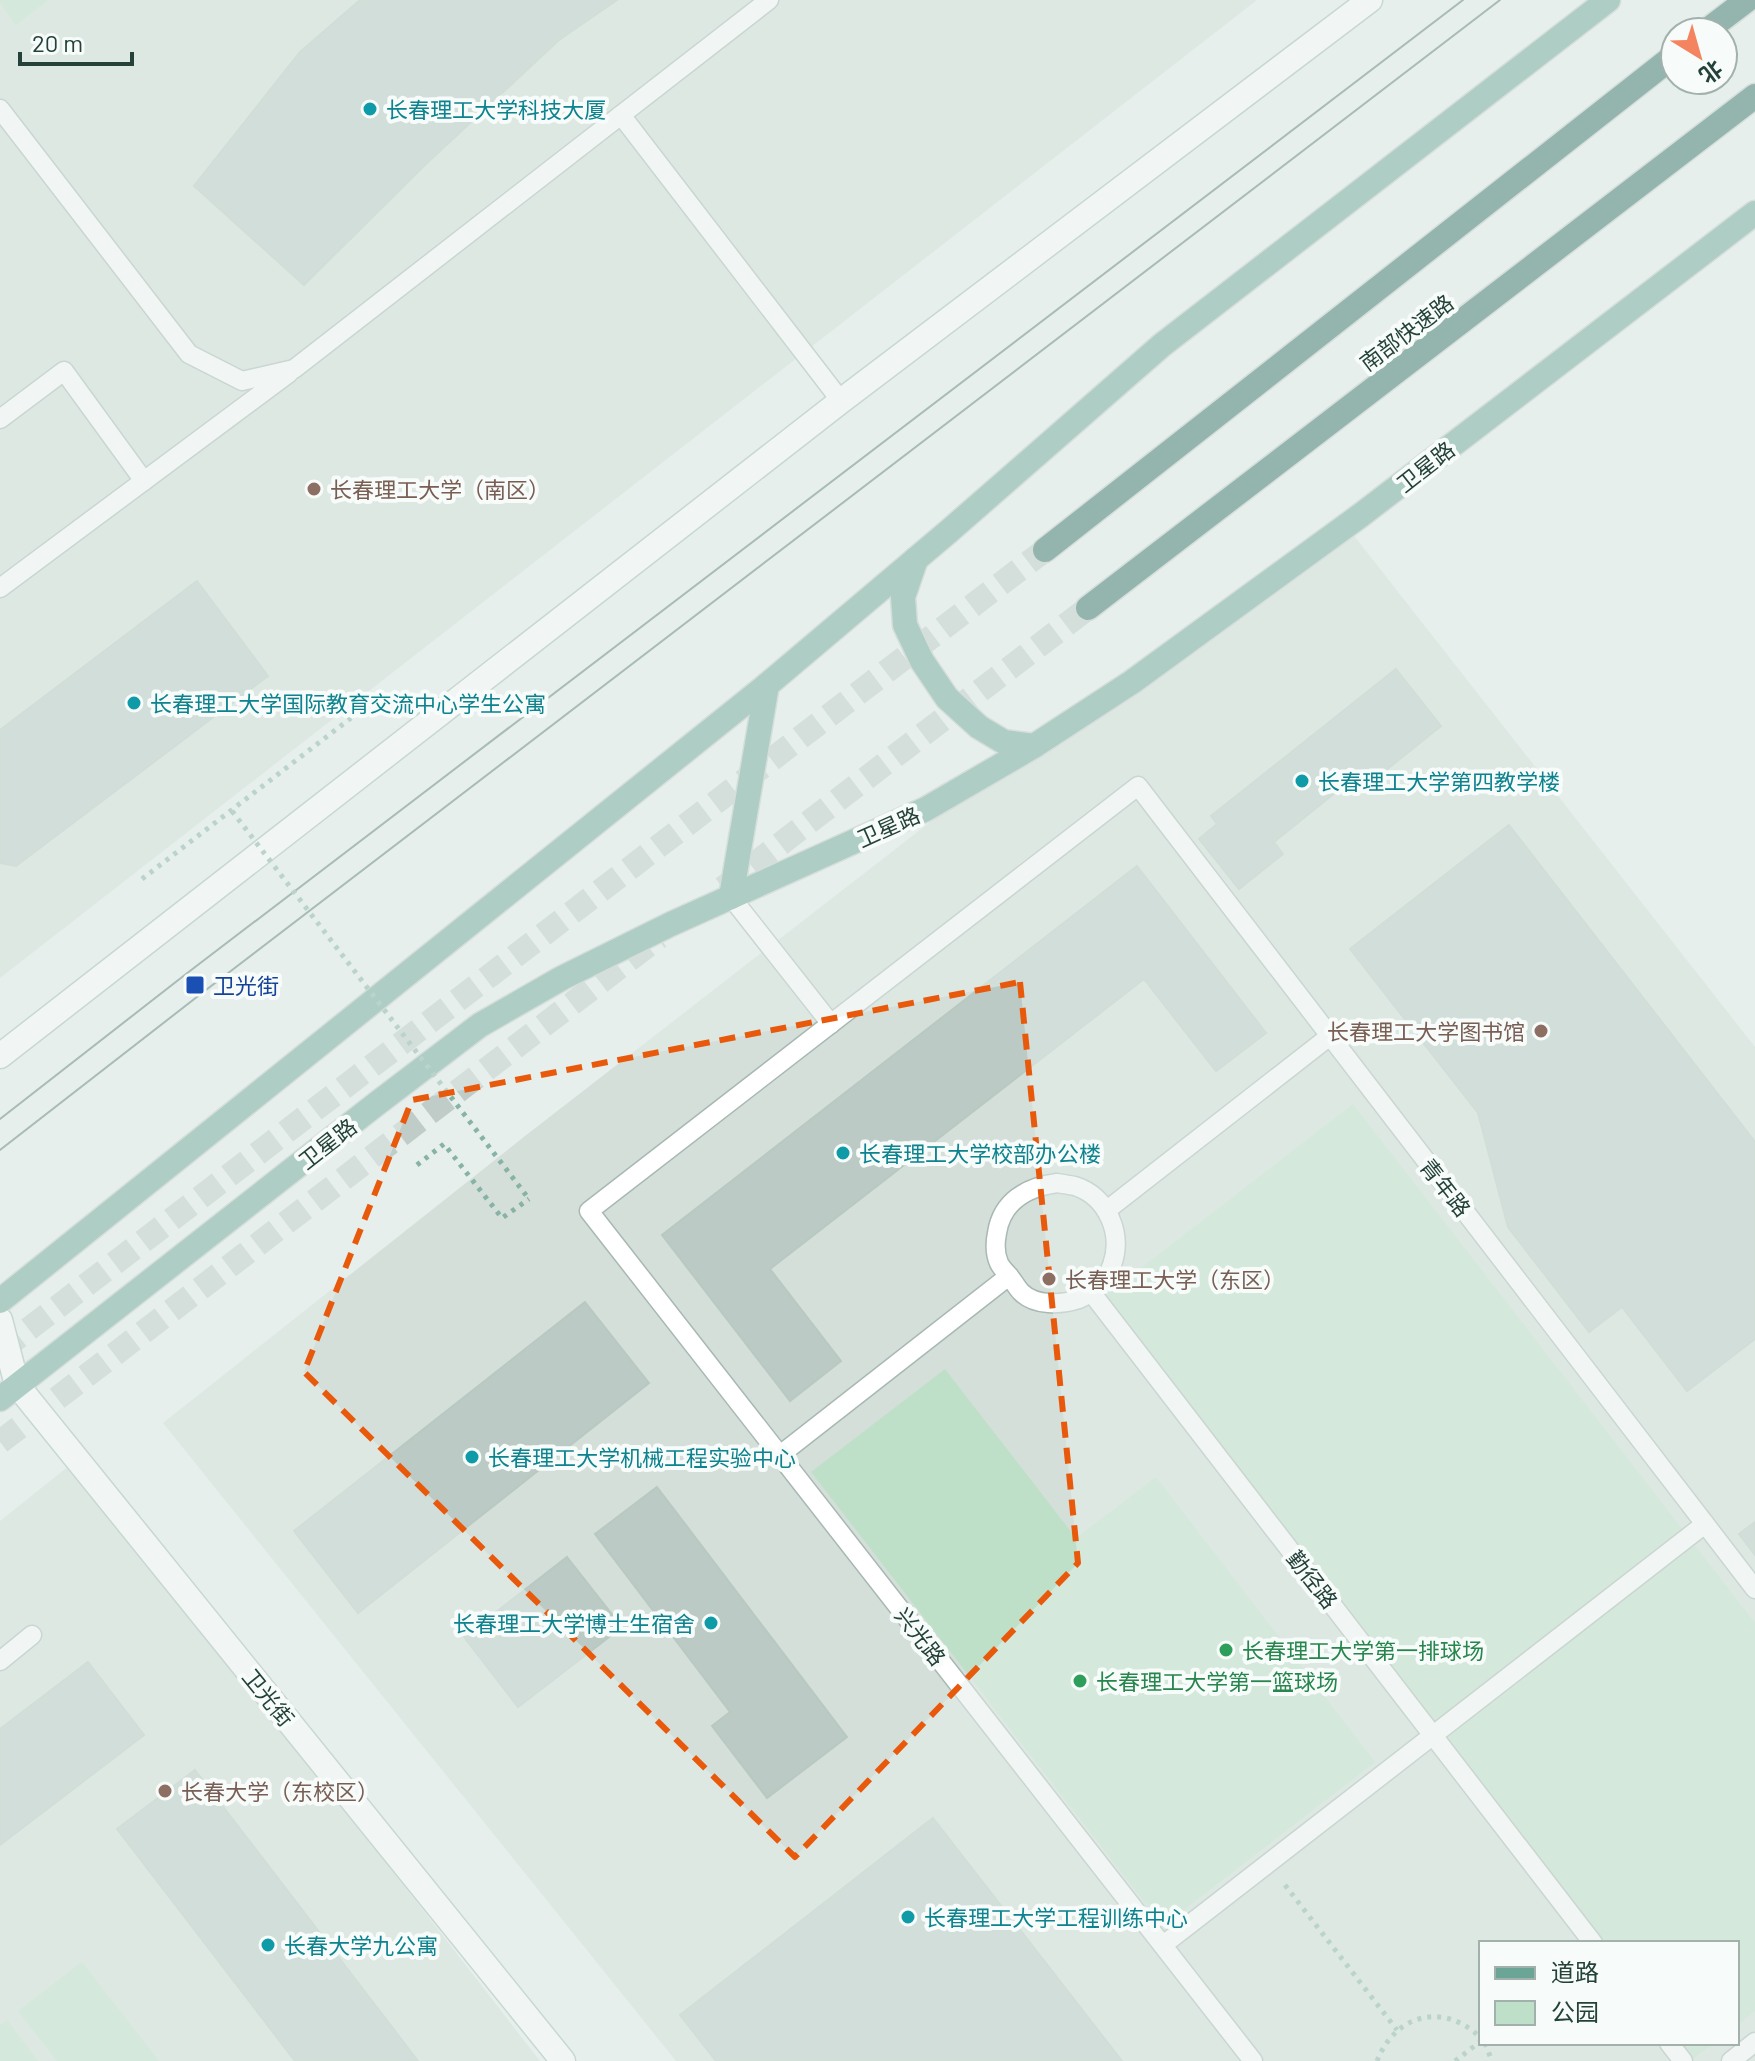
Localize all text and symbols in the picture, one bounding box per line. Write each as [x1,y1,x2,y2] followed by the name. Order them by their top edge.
[20,16,132,66] scale bar
[1659,16,1739,96] north arrow
[32,28,83,57] text: 20 m
[1695,56,1728,90] text: 北
[386,96,606,122] place label: 长春理工大学科技大厦
[361,100,379,118] marker: 长春理工大学科技大厦
[1354,289,1458,375] street label: 南部快速路
[1391,435,1459,497] street label: 卫星路
[330,476,550,502] place label: 长春理工大学（南区）
[305,480,323,498] marker: 长春理工大学（南区）
[150,690,546,716] place label: 长春理工大学国际教育交流中心学生公寓
[125,694,143,712] marker: 长春理工大学国际教育交流中心学生公寓
[1318,768,1560,794] place label: 长春理工大学第四教学楼
[1293,772,1311,790] marker: 长春理工大学第四教学楼
[853,801,923,851] street label: 卫星路
[213,972,279,998] place label: 卫光街
[184,974,206,996] marker: 卫光街
[1327,1018,1525,1044] place label: 长春理工大学图书馆
[1532,1022,1550,1040] marker: 长春理工大学图书馆
[293,1112,361,1174] street label: 卫星路
[859,1140,1101,1166] place label: 长春理工大学校部办公楼
[834,1144,852,1162] marker: 长春理工大学校部办公楼
[1415,1153,1477,1221] street label: 青年路
[1065,1266,1285,1292] place label: 长春理工大学（东区）
[1040,1270,1058,1288] marker: 长春理工大学（东区）
[488,1444,796,1470] place label: 长春理工大学机械工程实验中心
[463,1448,481,1466] marker: 长春理工大学机械工程实验中心
[1282,1545,1344,1613] street label: 勤径路
[890,1602,952,1670] street label: 兴光路
[453,1610,695,1636] place label: 长春理工大学博士生宿舍
[702,1614,720,1632] marker: 长春理工大学博士生宿舍
[1242,1637,1484,1663] place label: 长春理工大学第一排球场
[1217,1641,1235,1659] marker: 长春理工大学第一排球场
[238,1663,300,1731] street label: 卫光街
[1096,1668,1338,1694] place label: 长春理工大学第一篮球场
[1071,1672,1089,1690] marker: 长春理工大学第一篮球场
[181,1778,379,1804] place label: 长春大学（东校区）
[156,1782,174,1800] marker: 长春大学（东校区）
[924,1904,1188,1930] place label: 长春理工大学工程训练中心
[899,1908,917,1926] marker: 长春理工大学工程训练中心
[284,1932,438,1958] place label: 长春大学九公寓
[259,1936,277,1954] marker: 长春大学九公寓
[1479,1941,1739,2045] legend
[1551,1957,1599,1986] text: 道路
[1551,1997,1599,2026] text: 公园

